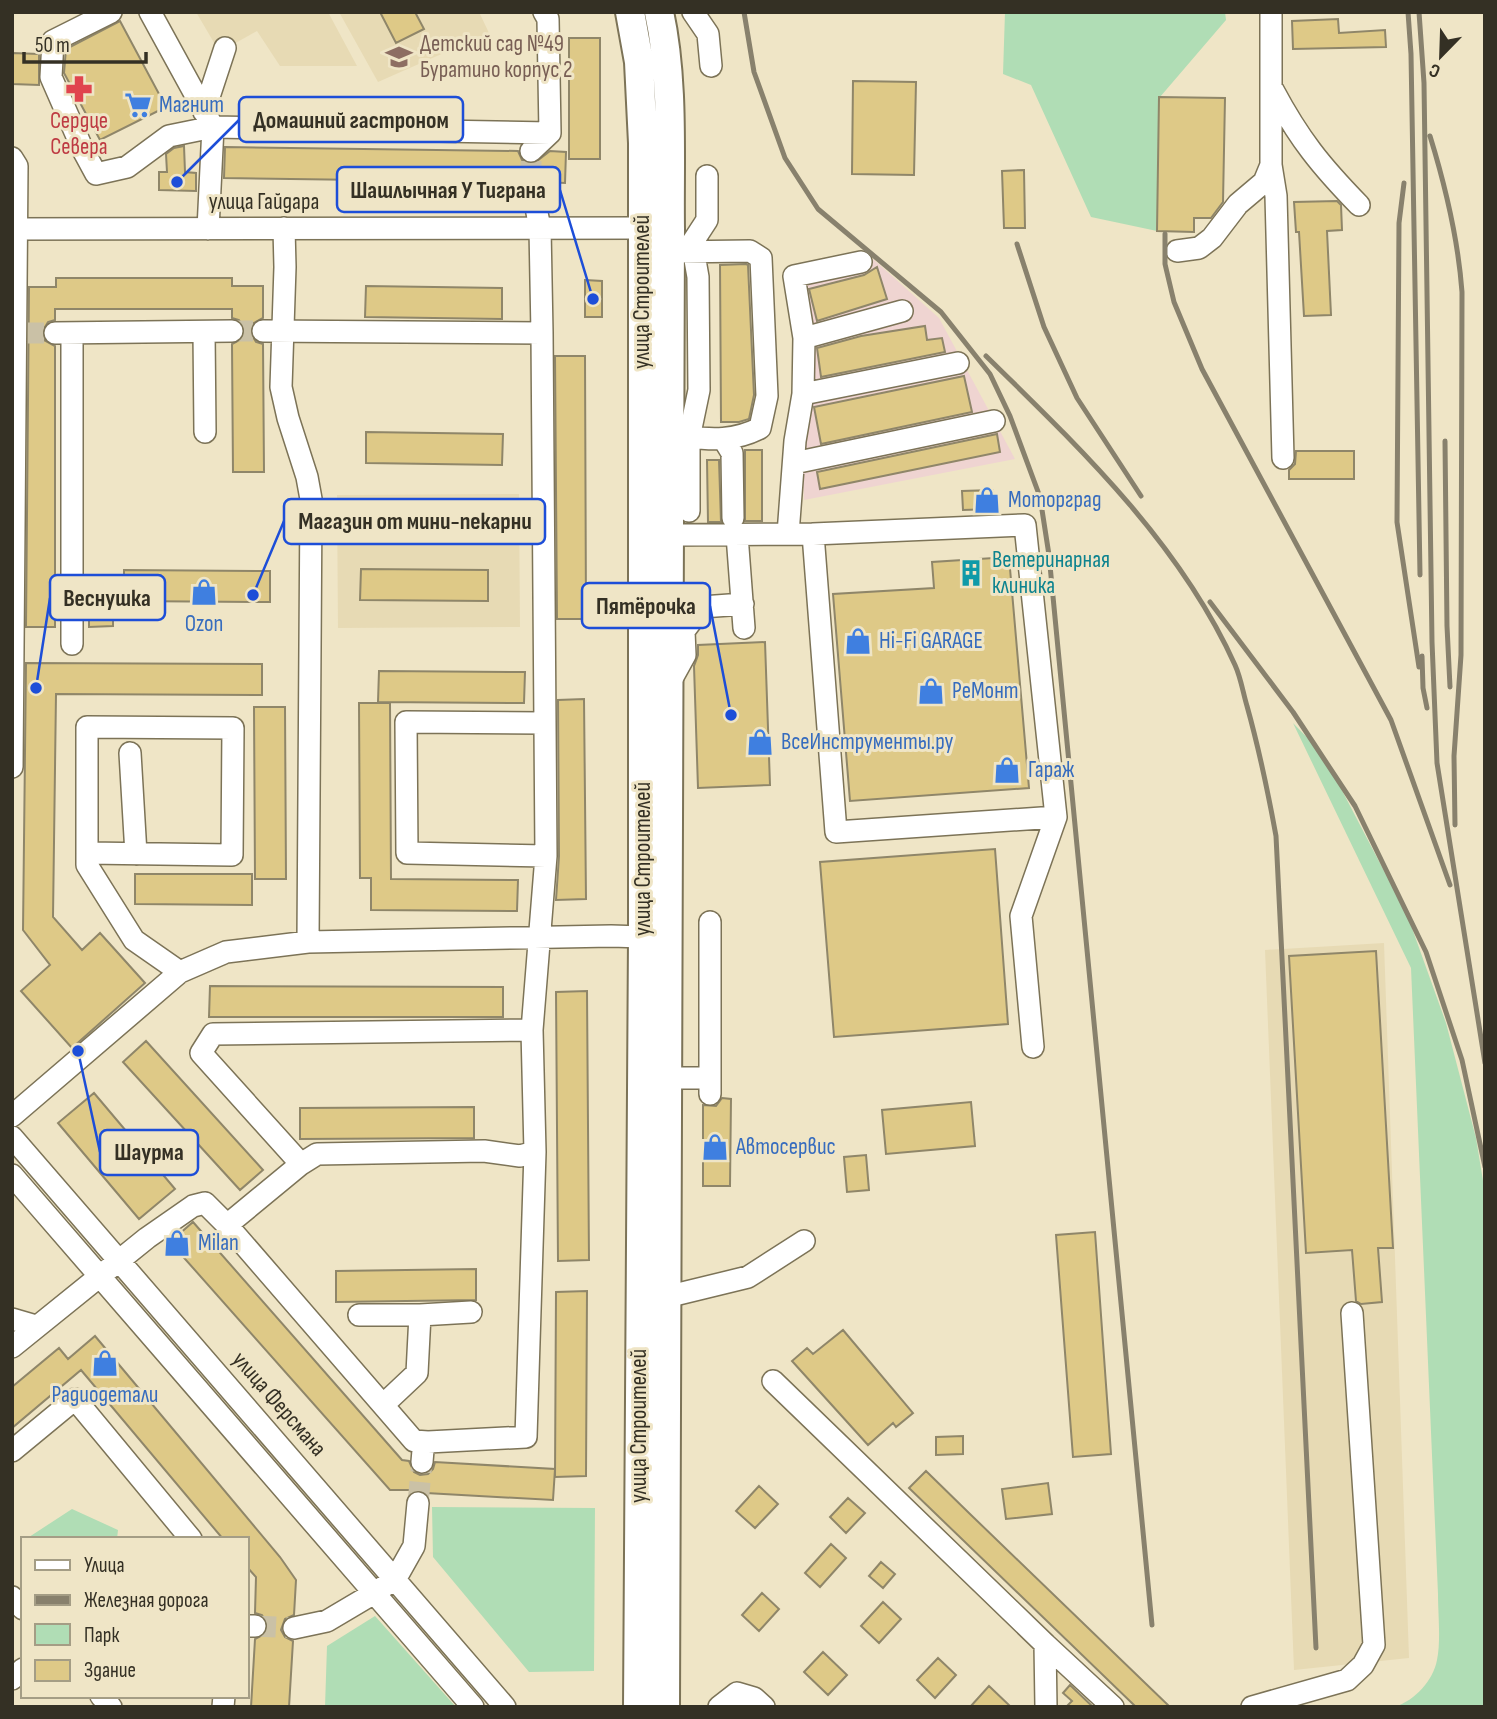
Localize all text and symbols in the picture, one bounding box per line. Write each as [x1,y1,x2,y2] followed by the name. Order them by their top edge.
[24,21,147,65] scale bar
[1406,21,1476,91] north arrow
[420,30,573,84] place label: Детский сад №49 Буратино корпус 2
[35,33,70,58] text: 50 m
[384,42,414,72] school or university icon: Детский сад №49 Буратино корпус 2
[1426,58,1444,83] text: С
[64,74,94,104] pharmacy icon: Сердце Севера
[123,90,153,120] supermarket icon: Магнит
[159,91,224,119] place label: Магнит
[239,97,463,142] callout: Домашний гастроном
[253,106,449,135] text: Домашний гастроном
[50,107,108,161] place label: Сердце Севера
[337,167,560,212] callout: Шашлычная У Тиграна
[350,176,546,205] text: Шашлычная У Тиграна
[209,188,319,216] street label: улица Гайдара
[628,215,656,369] street label: улица Строителей
[972,485,1002,515] shop icon: Моторград
[1008,486,1101,514] place label: Моторград
[284,499,545,544] callout: Магазин от мини-пекарни
[298,507,532,536] text: Магазин от мини-пекарни
[992,546,1110,600] place label: Ветеринарная клиника
[956,558,986,588] building icon: Ветеринарная клиника
[50,575,165,620] callout: Веснушка
[189,577,219,607] shop icon: Ozon
[582,583,710,628] callout: Пятёрочка
[63,584,151,613] text: Веснушка
[596,592,696,621] text: Пятёрочка
[185,610,223,638] place label: Ozon
[843,626,873,656] shop icon: Hi-Fi GARAGE
[879,627,983,655] place label: Hi-Fi GARAGE
[916,676,946,706] shop icon: РеМонт
[952,677,1019,705] place label: РеМонт
[745,727,775,757] shop icon: ВсеИнструменты.ру
[781,728,953,756] place label: ВсеИнструменты.ру
[992,755,1022,785] shop icon: Гараж
[1028,756,1075,784] place label: Гараж
[629,782,657,936] street label: улица Строителей
[100,1130,198,1175] callout: Шаурма
[700,1132,730,1162] shop icon: Автосервис
[735,1133,836,1161] place label: Автосервис
[114,1138,184,1167] text: Шаурма
[162,1228,192,1258] shop icon: Milan
[198,1229,239,1257] place label: Milan
[226,1346,332,1462] street label: улица Ферсмана
[90,1348,120,1378] shop icon: Радиодетали
[625,1349,653,1503] street label: улица Строителей
[52,1381,158,1409] place label: Радиодетали
[21,1537,248,1698] legend
[84,1553,125,1578] text: Улица
[84,1588,209,1613] text: Железная дорога
[84,1623,119,1648] text: Парк
[84,1658,136,1683] text: Здание

